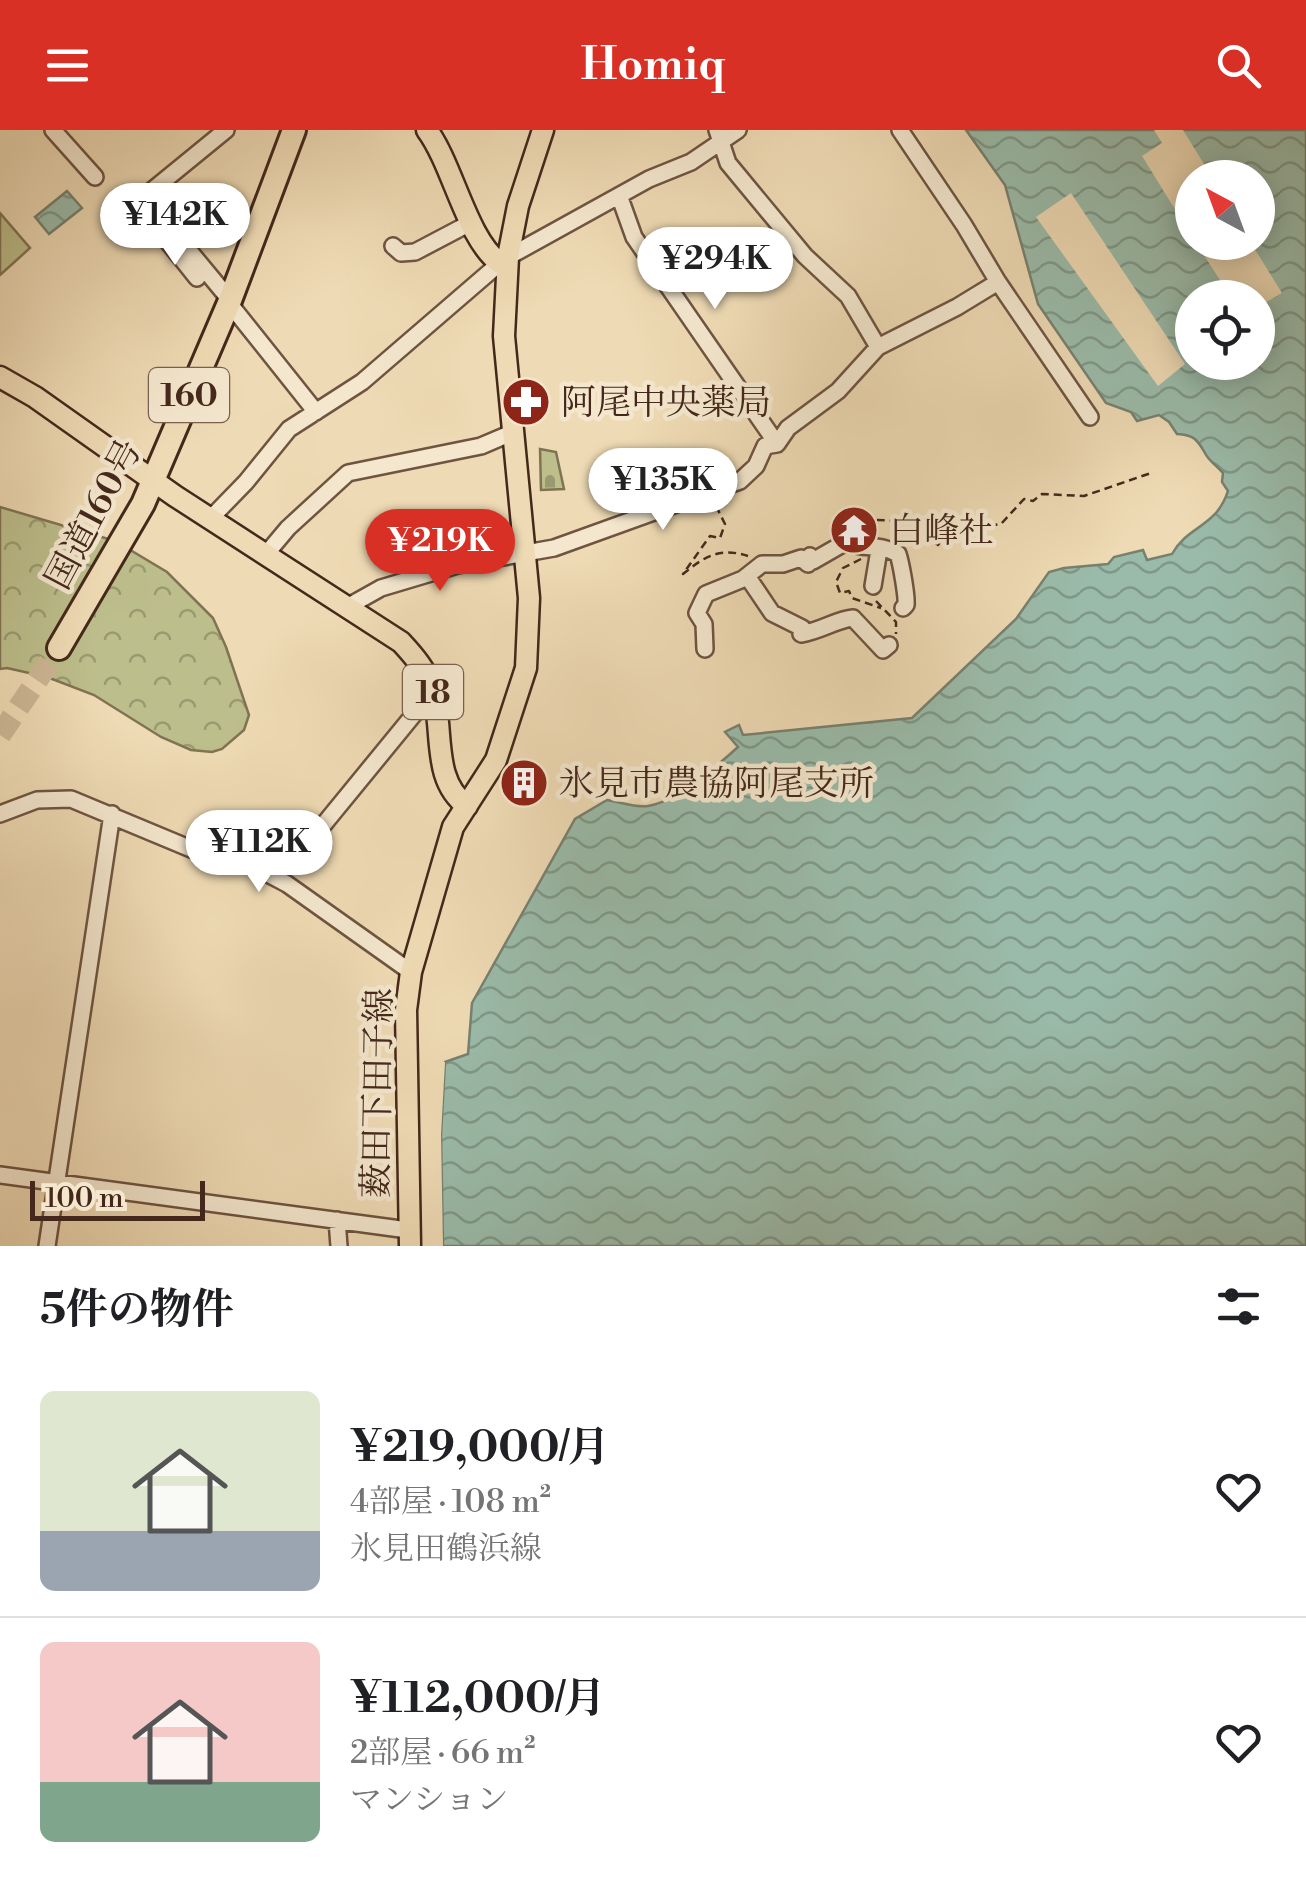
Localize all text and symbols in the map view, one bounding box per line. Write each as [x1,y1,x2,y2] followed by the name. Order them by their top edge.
[580,37,726,94] text: Homiq
[40,38,95,93] icon: menu
[1211,38,1266,93] icon: search
[1175,160,1275,260] north arrow
[1175,160,1275,380] map controls
[105,183,245,268] pin: ¥142K
[122,195,228,235] text: ¥142K
[645,227,785,312] pin: ¥294K
[659,239,771,279] text: ¥294K
[1175,280,1275,380] button: locate
[149,368,229,422] road number: 160
[500,376,552,428] pharmacy icon: 阿尾中央薬局
[561,382,771,425] place label: 阿尾中央薬局
[37,433,152,597] street label: 国道160号
[593,448,733,533] pin: ¥135K
[611,460,715,500] text: ¥135K
[828,504,880,556] temple icon: 白峰社
[370,509,510,594] pin: ¥219K
[889,510,994,553] place label: 白峰社
[387,521,493,561] text: ¥219K
[403,665,463,719] road number: 18
[498,757,550,809] building icon: 氷見市農協阿尾支所
[559,763,874,806] place label: 氷見市農協阿尾支所
[189,810,329,895] pin: ¥112K
[208,822,310,862] text: ¥112K
[355,988,402,1198] street label: 薮田下田子線
[30,1176,205,1220] scale bar
[45,1181,124,1216] text: 100 m
[1211,1279,1266,1334] icon: filters
[40,1284,234,1337] text: 5件の物件
[350,1422,609,1475] text: ¥219,000/月
[120,1431,240,1551] icon: home
[1211,1464,1266,1519] icon: heart
[350,1482,551,1522] text: 4部屋 · 108 m²
[350,1529,542,1569] text: 氷見田鶴浜線
[350,1673,605,1726] text: ¥112,000/月
[120,1682,240,1802] icon: home
[1211,1715,1266,1770] icon: heart
[350,1733,535,1773] text: 2部屋 · 66 m²
[350,1780,509,1820] text: マンション

